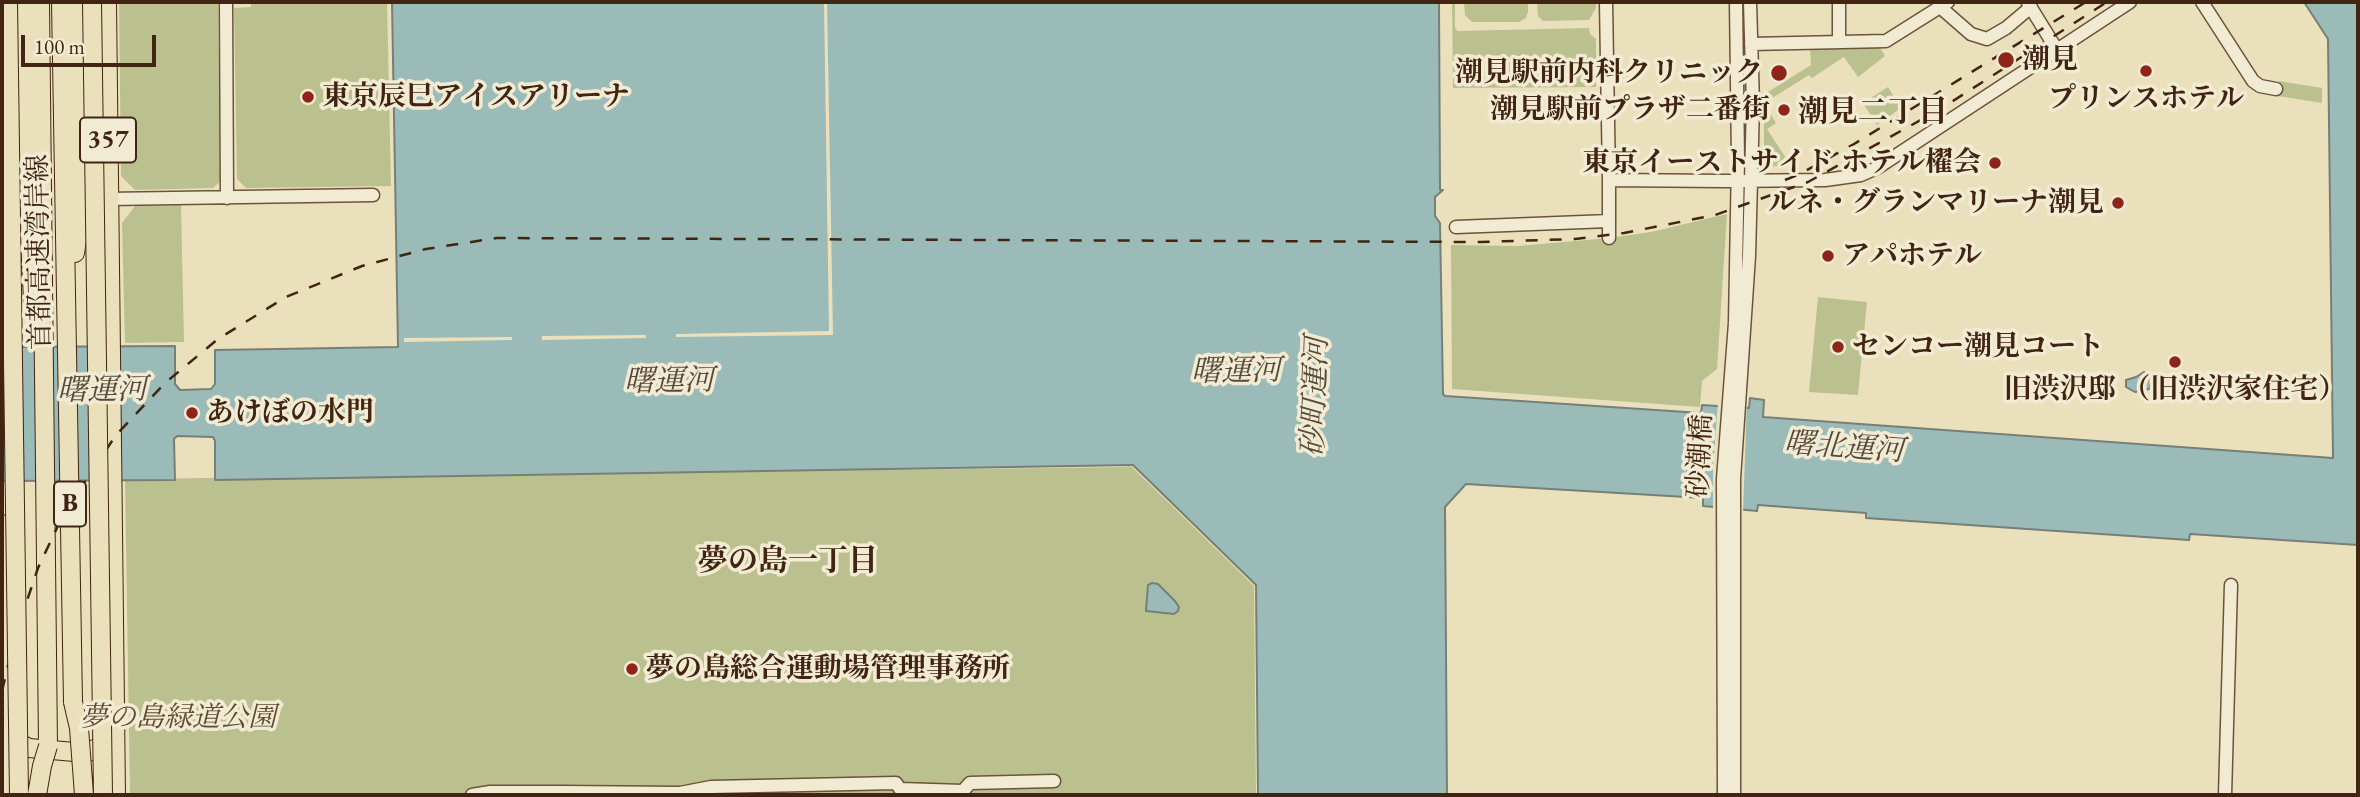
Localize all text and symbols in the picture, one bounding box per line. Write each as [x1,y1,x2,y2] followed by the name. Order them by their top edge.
[24,21,159,65] scale bar
[34,33,85,60] text: 100 m
[2022,43,2078,77] place label: 潮見
[1996,50,2016,70] marker: 潮見
[1455,56,1763,90] place label: 潮見駅前内科クリニック
[1769,63,1789,83] marker: 潮見駅前内科クリニック
[2138,63,2154,79] marker: プリンスホテル
[322,80,630,114] place label: 東京辰巳アイスアリーナ
[2048,82,2244,116] place label: プリンスホテル
[300,89,316,105] marker: 東京辰巳アイスアリーナ
[1490,93,1770,127] place label: 潮見駅前プラザ二番街
[1798,95,1948,131] district label: 潮見二丁目
[1776,102,1792,118] marker: 潮見駅前プラザ二番街
[80,118,136,162] road number: 357
[1582,146,1981,180] place label: 東京イーストサイド ホテル櫂会
[21,154,59,350] street label: 首都高速湾岸線
[1987,155,2003,171] marker: 東京イーストサイド ホテル櫂会
[1768,186,2104,220] place label: ルネ・グランマリーナ潮見
[2110,195,2126,211] marker: ルネ・グランマリーナ潮見
[1842,239,1982,273] place label: アパホテル
[1820,248,1836,264] marker: アパホテル
[1852,330,2104,364] place label: センコー潮見コート
[1296,336,1336,458] water label: 砂町運河
[1830,339,1846,355] marker: センコー潮見コート
[1191,353,1281,391] water label: 曙運河
[2167,354,2183,370] marker: 旧渋沢邸 （旧渋沢家住宅）
[624,363,714,401] water label: 曙運河
[57,372,147,410] water label: 曙運河
[2004,373,2346,407] place label: 旧渋沢邸 （旧渋沢家住宅）
[206,396,374,430] place label: あけぼの水門
[184,405,200,421] marker: あけぼの水門
[1682,413,1720,499] street label: 砂潮橋
[1783,426,1905,470] water label: 曙北運河
[54,482,86,526] road number: B
[698,544,878,580] district label: 夢の島一丁目
[646,652,1010,686] place label: 夢の島総合運動場管理事務所
[624,661,640,677] marker: 夢の島総合運動場管理事務所
[80,701,276,735] park label: 夢の島緑道公園

